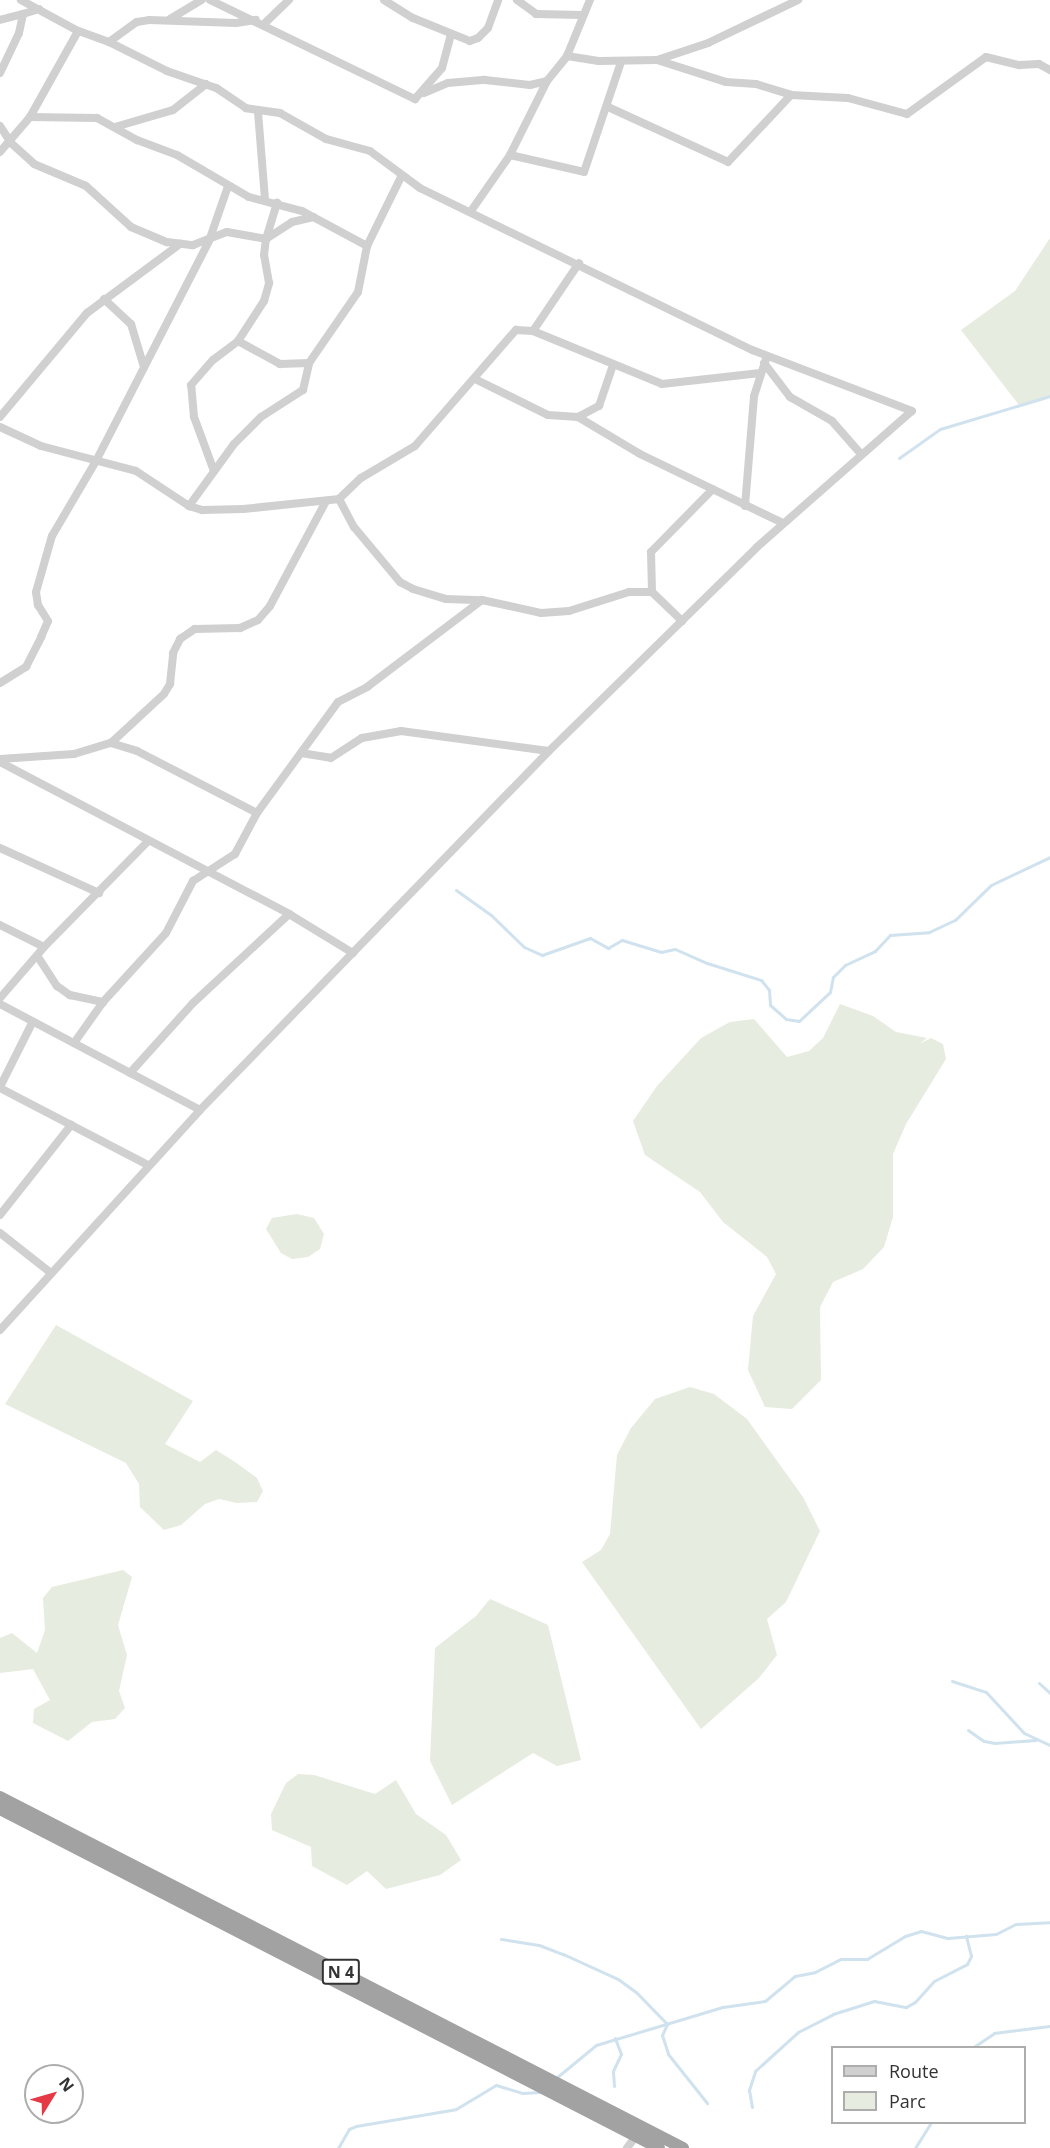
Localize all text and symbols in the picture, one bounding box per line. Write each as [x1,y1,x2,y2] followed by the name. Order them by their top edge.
[322,1959,360,1985] road number: N 4
[831,2046,1026,2124] legend
[889,2059,939,2083] text: Route
[24,2064,84,2124] north arrow
[54,2073,79,2096] text: N
[889,2089,926,2113] text: Parc

